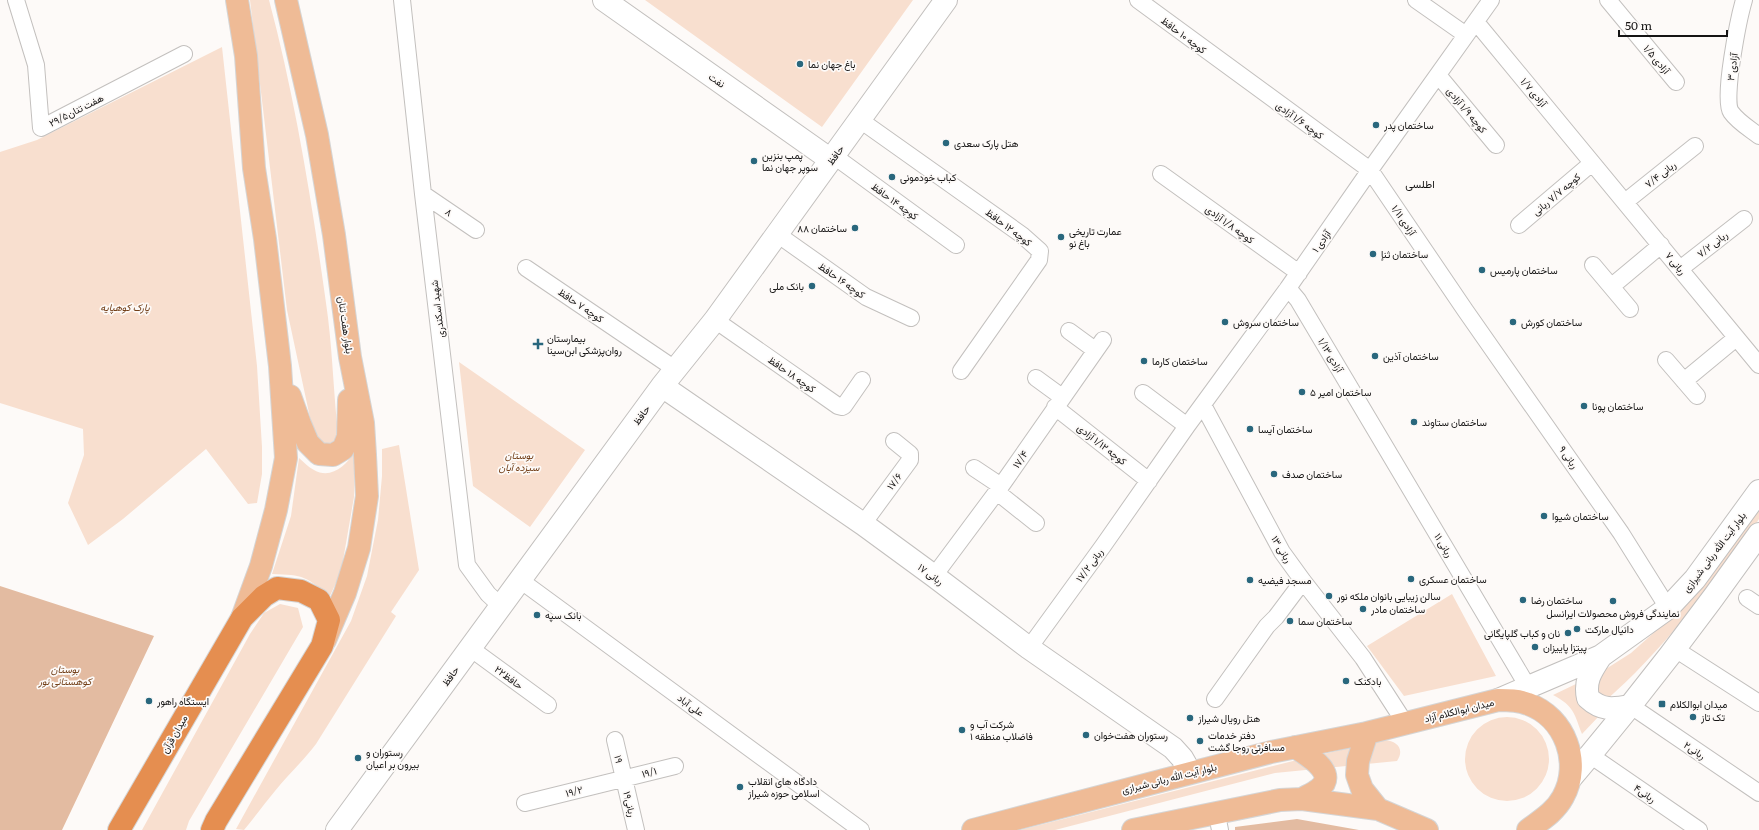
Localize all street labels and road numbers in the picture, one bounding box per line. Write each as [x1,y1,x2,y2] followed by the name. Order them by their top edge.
[1158,13,1211,58] street label: کوچه ۱۰ حافظ
[1641,41,1675,77] street label: آزادی ۱/۵
[1722,51,1741,82] street label: ۳ آزادی
[706,69,729,91] street label: نفت
[1518,74,1552,110] street label: آزادی ۱/۷
[1443,83,1491,137] street label: کوچه ۱/۹ آزادی
[46,89,106,130] street label: ۲۹/۵هفت تنان
[1273,97,1328,143] street label: کوچه ۱/۶ آزادی
[822,141,847,168] street label: حافظ
[1641,157,1678,191] street label: ربانی ۷/۴
[1528,169,1584,219] street label: کوچه ۷/۷ ربانی
[868,178,922,224] street label: کوچه ۱۴ حافظ
[1202,201,1258,248] street label: کوچه ۱/۸ آزادی
[1389,201,1421,239] street label: آزادی ۱/۱۱
[443,204,456,219] street label: ۸
[982,204,1036,250] street label: کوچه ۱۲ حافظ
[1308,226,1334,255] street label: آزادی ۱
[1693,227,1730,260] street label: ربانی ۷/۲
[1662,248,1690,278] street label: ربانی ۷
[815,258,869,302] street label: کوچه ۱۶ حافظ
[425,279,448,339] street label: شهید اسکندری
[555,284,608,327] street label: کوچه ۷ حافظ
[335,295,358,355] street label: بلوار هفت تنان
[1315,335,1348,375] street label: آزادی ۱/۱۳
[765,352,820,397] street label: کوچه ۱۸ حافظ
[628,401,653,428] street label: حافظ
[1074,419,1131,469] street label: کوچه ۱/۱۲ آزادی
[1556,442,1583,471] street label: ربانی ۹
[1008,447,1031,471] street label: ۱۷/۴
[882,469,905,492] street label: ۱۷/۶
[1678,508,1749,595] street label: بلوار آیت الله ربانی شیرازی
[1431,530,1458,560] street label: ربانی ۱۱
[1268,532,1296,565] street label: ربانی ۱۳
[1071,545,1106,585] street label: ربانی ۱۷/۲
[915,559,947,588] street label: ربانی ۱۷
[492,661,527,692] street label: حافظ۲۲
[437,662,462,689] street label: حافظ
[675,690,708,719] street label: علی آباد
[1422,694,1495,725] street label: میدان ابوالکلام آزاد
[157,712,191,756] street label: میدان قرآن
[1681,737,1709,762] street label: ربانی۲
[611,754,628,764] street label: ۱۹
[1120,758,1218,797] street label: بلوار آیت الله ربانی شیرازی
[640,762,658,781] street label: ۱۹/۱
[1631,780,1659,806] street label: ربانی۴
[564,781,584,800] street label: ۱۹/۲
[620,790,641,818] street label: ربانی۱۹

